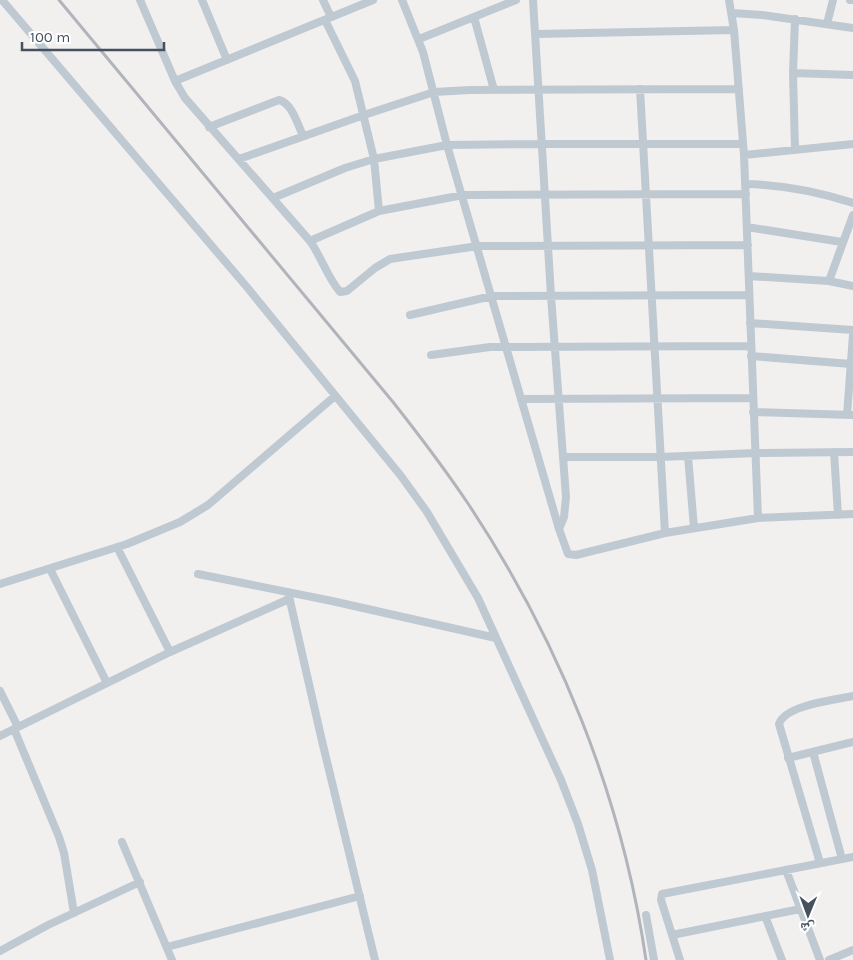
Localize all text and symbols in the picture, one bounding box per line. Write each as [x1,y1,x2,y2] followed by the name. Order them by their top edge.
[22,20,165,52] scale bar
[30,28,70,46] text: 100 m
[783,890,833,940] north arrow
[800,919,815,936] text: ش

